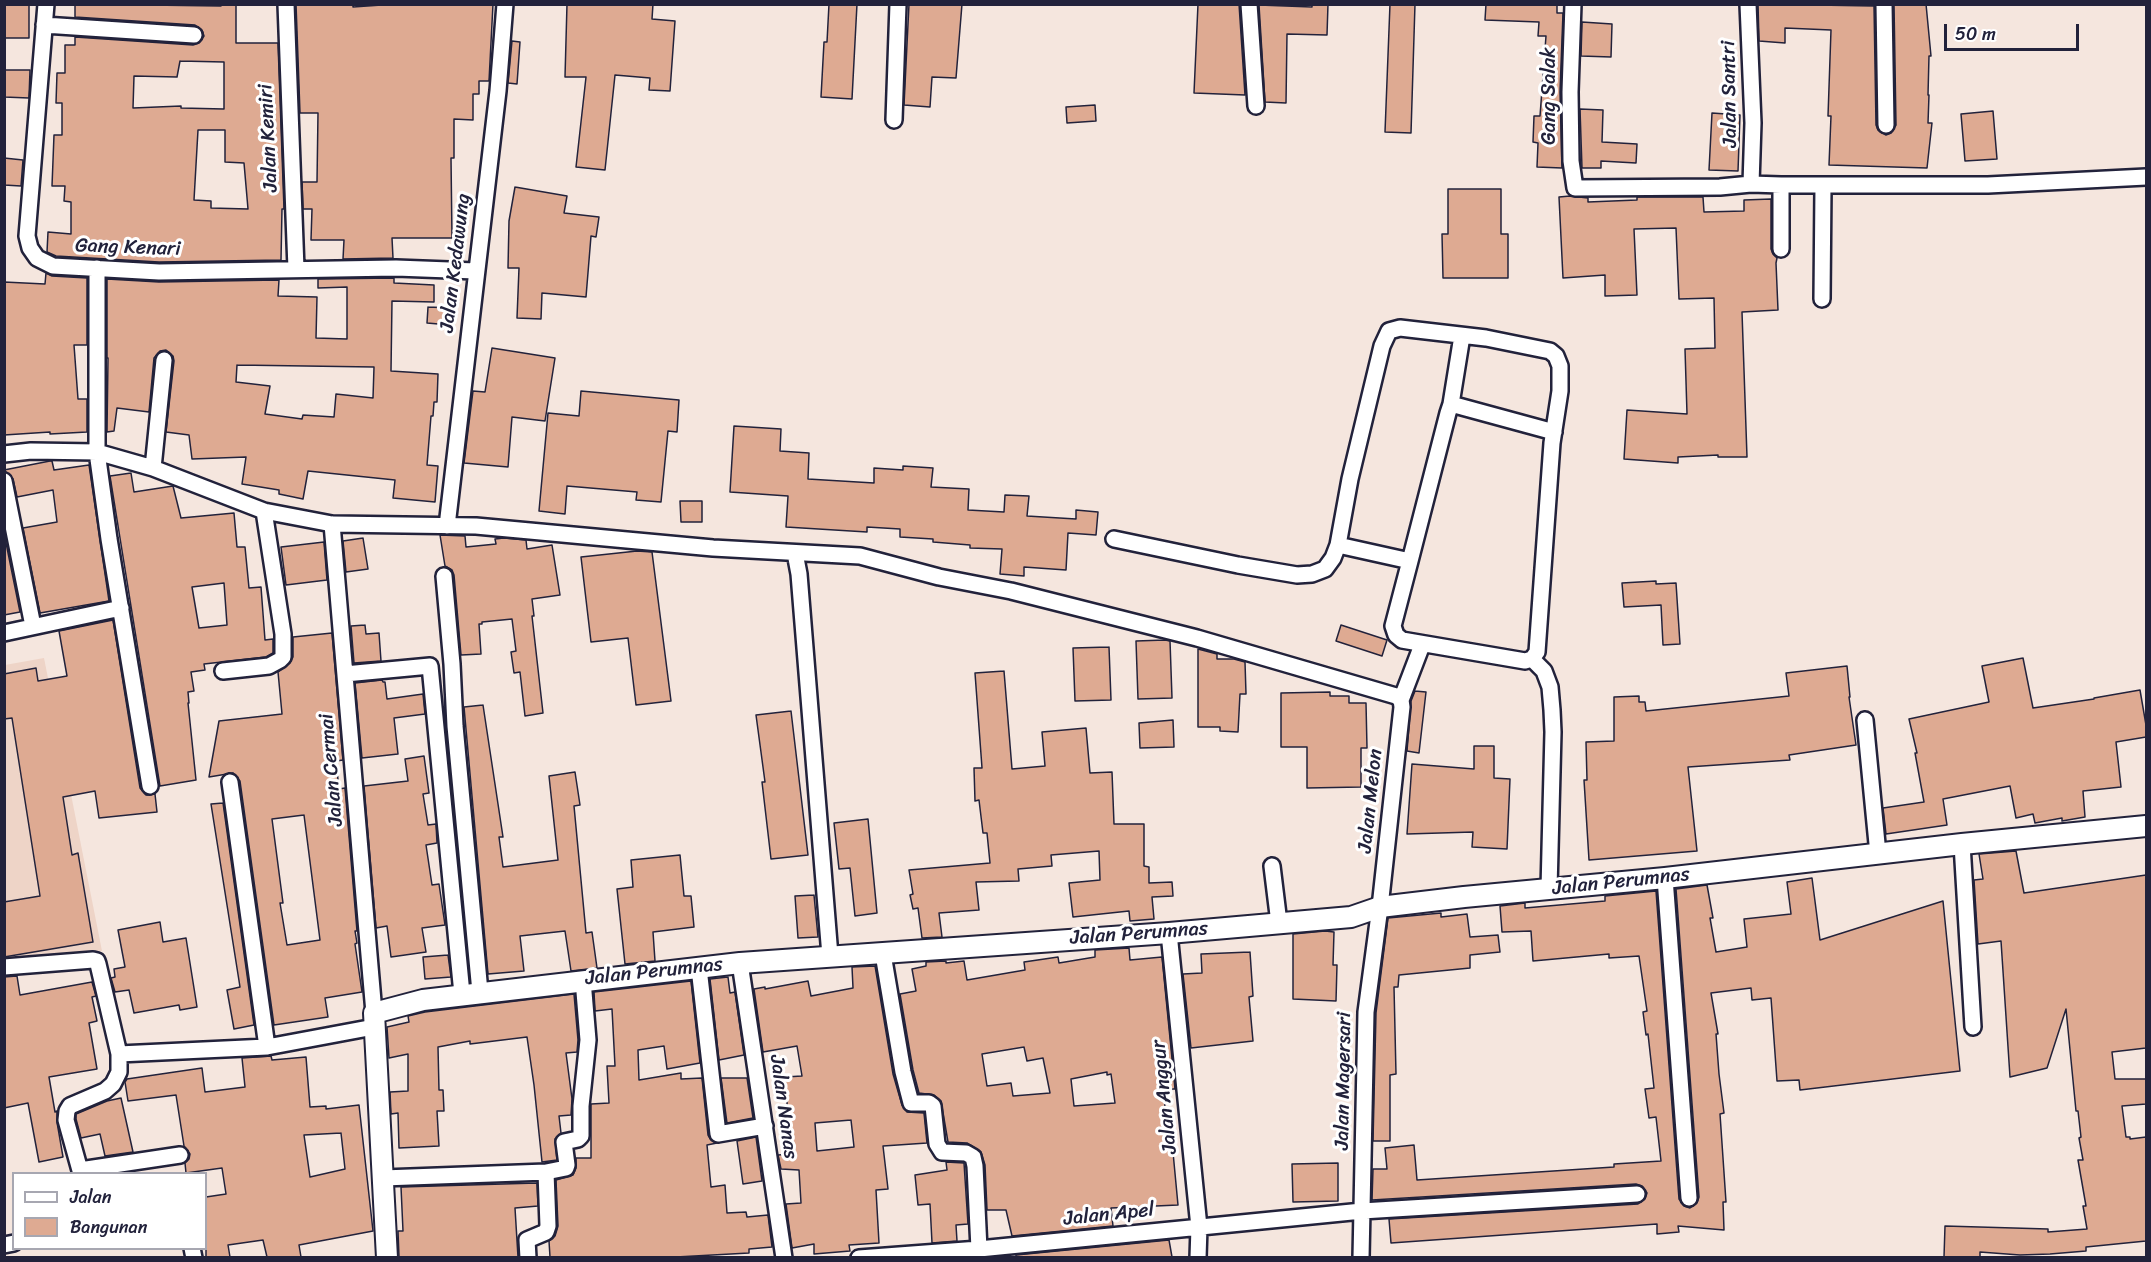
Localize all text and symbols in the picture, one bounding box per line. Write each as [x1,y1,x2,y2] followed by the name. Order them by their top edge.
[1947,12,2082,50] scale bar
[1955,18,1996,50] text: 50 m
[1717,40,1743,148] street label: Jalan Santri
[1538,47,1562,145] street label: Gang Salak
[254,83,284,193] street label: Jalan Kemiri
[436,192,476,334] street label: Jalan Kedawung
[75,234,181,262] street label: Gang Kenari
[315,713,349,827] street label: Jalan Cermai
[1354,748,1388,854] street label: Jalan Melon
[1551,863,1691,901] street label: Jalan Perumnas
[1069,917,1209,951] street label: Jalan Perumnas
[584,953,724,991] street label: Jalan Perumnas
[1331,1012,1357,1150] street label: Jalan Magersari
[1147,1039,1183,1155] street label: Jalan Anggur
[764,1053,802,1161] street label: Jalan Nanas
[12,1172,207,1250] legend
[70,1181,111,1213] text: Jalan
[1063,1198,1155,1232] street label: Jalan Apel
[70,1211,147,1243] text: Bangunan

